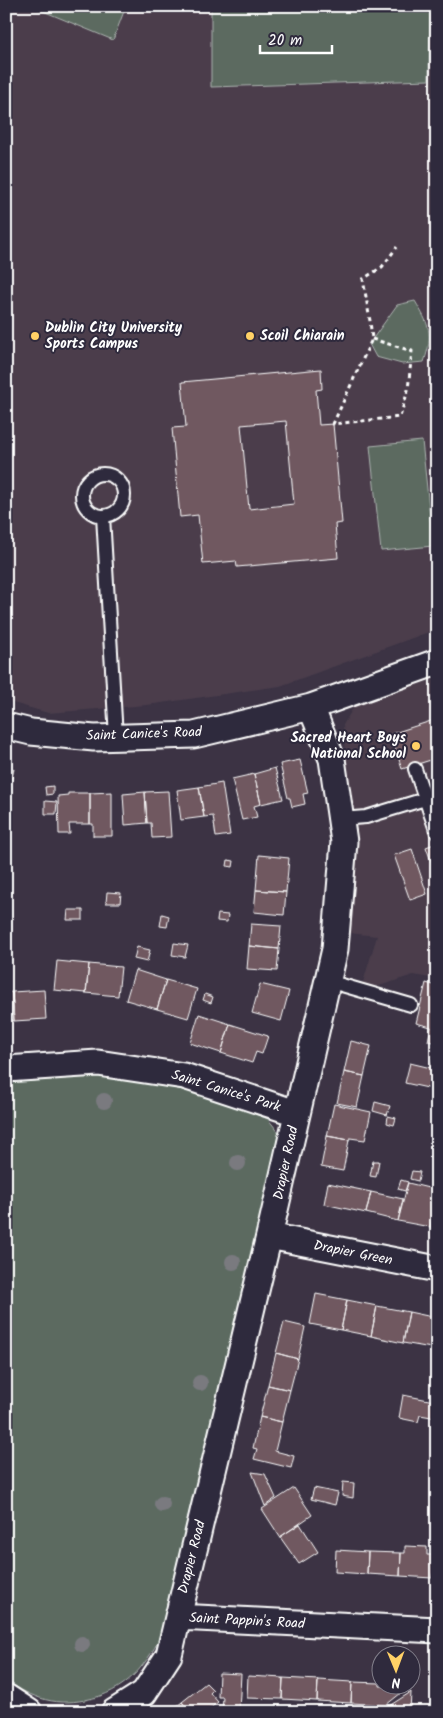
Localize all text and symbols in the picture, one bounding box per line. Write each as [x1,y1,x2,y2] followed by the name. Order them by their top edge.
[260,22,333,54] scale bar
[268,29,302,53] text: 20 m
[45,317,183,355] place label: Dublin City University Sports Campus
[260,325,345,347] place label: Scoil Chiarain
[29,330,41,342] marker: Dublin City University Sports Campus
[244,330,256,342] marker: Scoil Chiarain
[86,721,203,747] street label: Saint Canice's Road
[291,727,406,765] place label: Sacred Heart Boys National School
[410,740,422,752] marker: Sacred Heart Boys National School
[169,1064,284,1118] street label: Saint Canice's Park
[267,1123,305,1202] street label: Drapier Road
[312,1235,394,1271] street label: Drapier Green
[172,1517,212,1596] street label: Drapier Road
[189,1607,306,1635] street label: Saint Pappin's Road
[370,1646,420,1696] north arrow
[391,1671,401,1693] text: N

